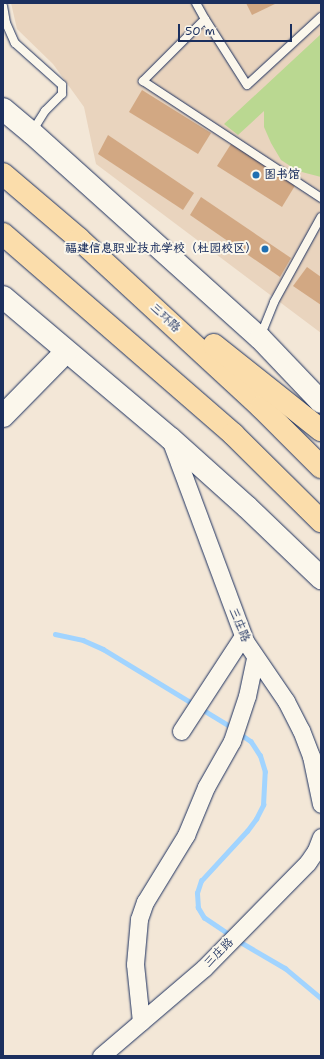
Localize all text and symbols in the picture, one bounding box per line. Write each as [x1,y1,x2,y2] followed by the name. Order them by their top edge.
[180,16,294,42] scale bar
[185,23,215,39] text: 50 m
[264,168,300,182] place label: 图书馆
[251,170,261,180] marker: 图书馆
[65,242,257,256] place label: 福建信息职业技术学校（杜园校区）
[260,244,270,254] marker: 福建信息职业技术学校（杜园校区）
[147,300,183,336] street label: 三环路
[225,606,253,644] street label: 三庄路
[201,935,237,971] street label: 三庄路

